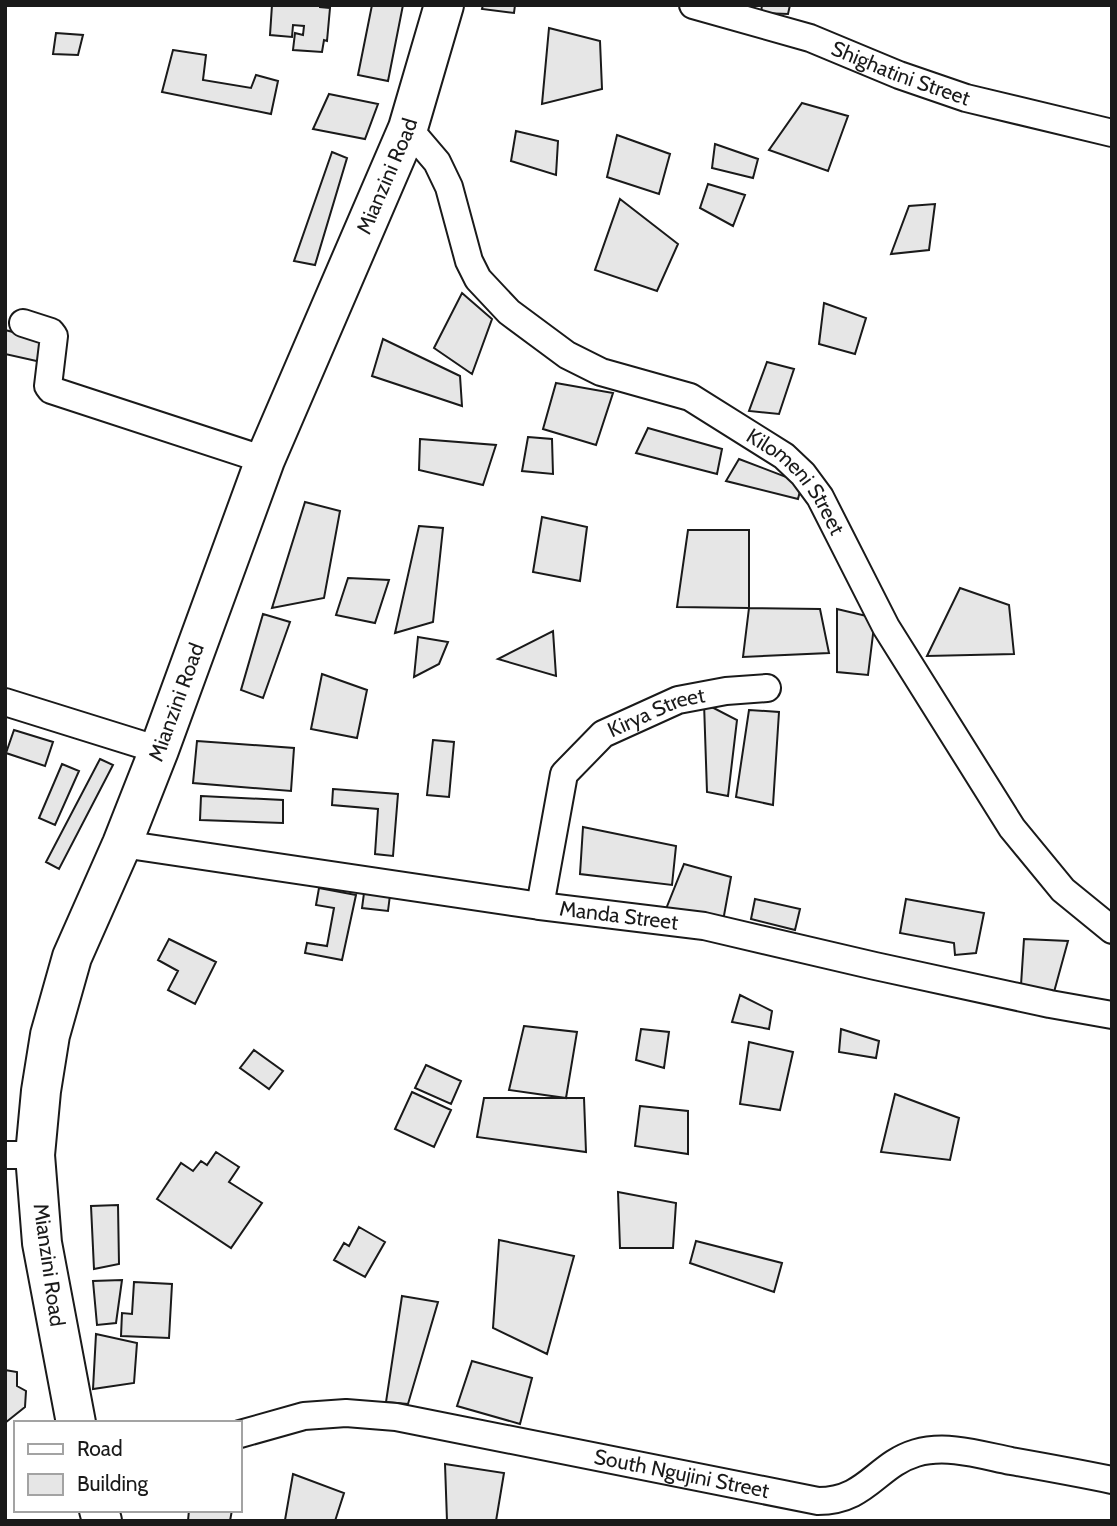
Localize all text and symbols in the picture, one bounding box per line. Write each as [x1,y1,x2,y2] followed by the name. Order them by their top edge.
[828,35,973,110] street label: Shighatini Street
[351,115,422,238] street label: Mianzini Road
[742,423,850,539] street label: Kilomeni Street
[143,639,209,765] street label: Mianzini Road
[604,682,707,742] street label: Kirya Street
[558,895,680,935] street label: Manda Street
[28,1202,70,1328] street label: Mianzini Road
[14,1421,242,1512] legend
[77,1436,123,1461] text: Road
[592,1444,771,1503] street label: South Ngujini Street
[77,1471,149,1496] text: Building

